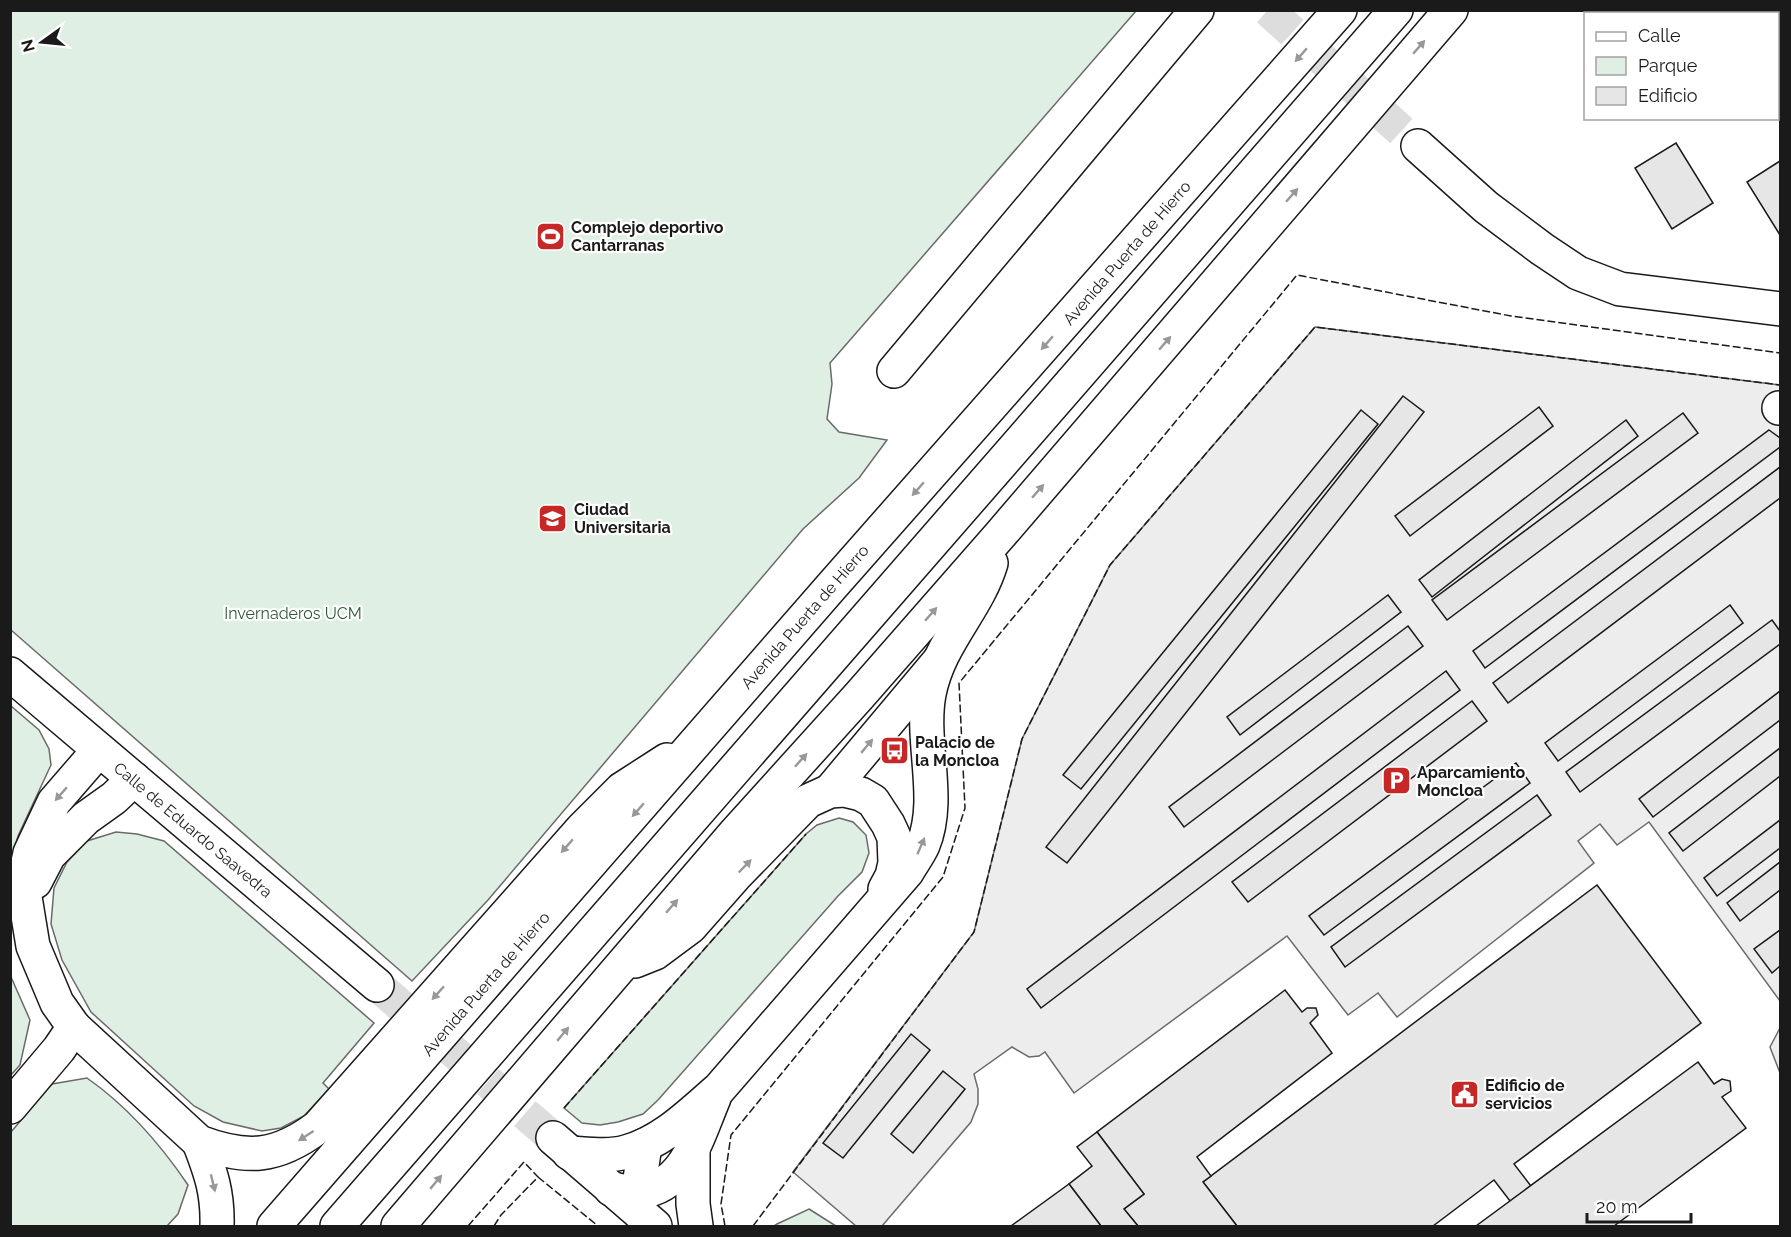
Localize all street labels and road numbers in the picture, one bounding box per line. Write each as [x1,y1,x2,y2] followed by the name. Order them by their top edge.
[1059,177,1195,329] street label: Avenida Puerta de Hierro
[737,541,873,693] street label: Avenida Puerta de Hierro
[110,758,276,902] street label: Calle de Eduardo Saavedra
[418,908,554,1060] street label: Avenida Puerta de Hierro

